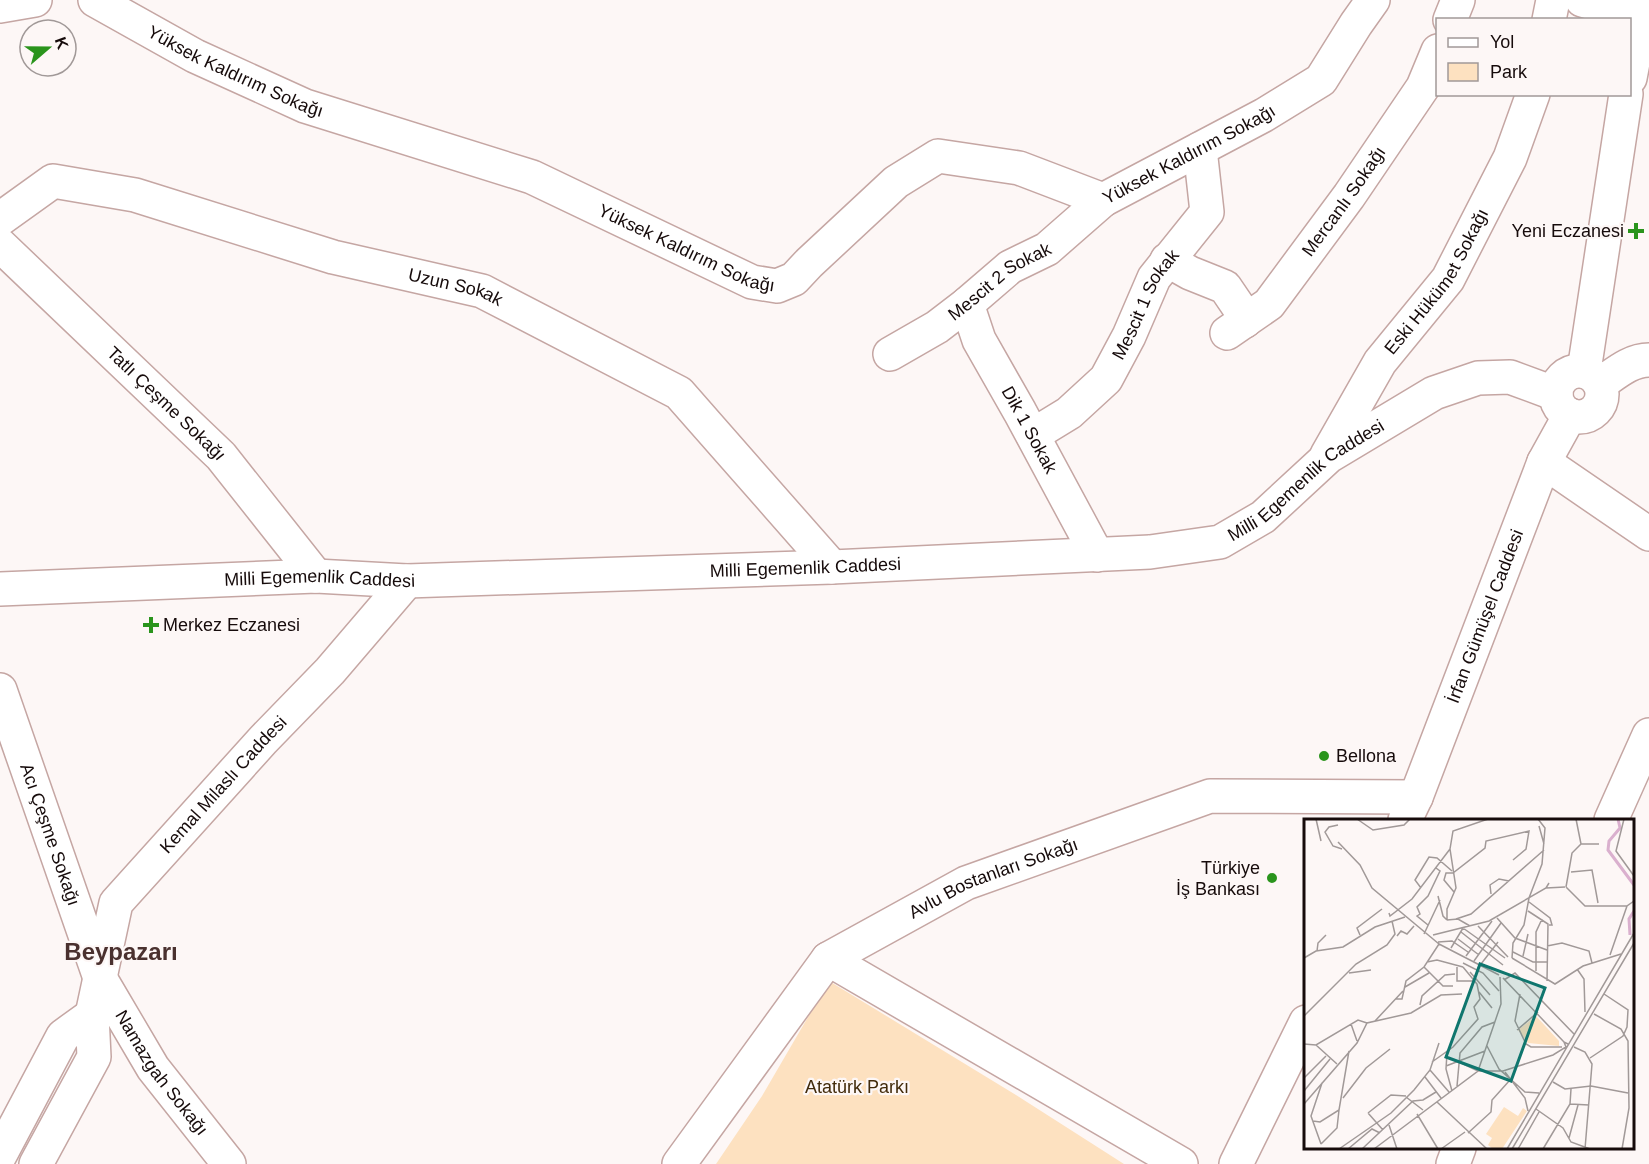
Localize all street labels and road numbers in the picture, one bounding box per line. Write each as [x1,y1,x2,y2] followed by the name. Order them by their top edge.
[144,22,326,121] street label: Yüksek Kaldırım Sokağı
[1099,101,1279,208] street label: Yüksek Kaldırım Sokağı
[1298,143,1390,260] street label: Mercanlı Sokağı
[595,200,776,296] street label: Yüksek Kaldırım Sokağı
[1380,205,1492,358] street label: Eski Hükümet Sokağı
[944,238,1055,325] street label: Mescit 2 Sokak
[1108,245,1184,363] street label: Mescit 1 Sokak
[406,265,507,310] street label: Uzun Sokak
[103,343,230,464] street label: Tatlı Çeşme Sokağı
[998,383,1062,478] street label: Dik 1 Sokak
[1224,415,1388,545] street label: Milli Egemenlik Caddesi
[1443,527,1527,706] street label: İrfan Gümüşel Caddesi
[710,554,901,581] street label: Milli Egemenlik Caddesi
[224,566,416,591] street label: Milli Egemenlik Caddesi
[156,712,291,857] street label: Kemal Milaslı Caddesi
[16,761,84,908] street label: Acı Çeşme Sokağı
[905,834,1080,923] street label: Avlu Bostanları Sokağı
[111,1007,212,1139] street label: Namazgah Sokağı

